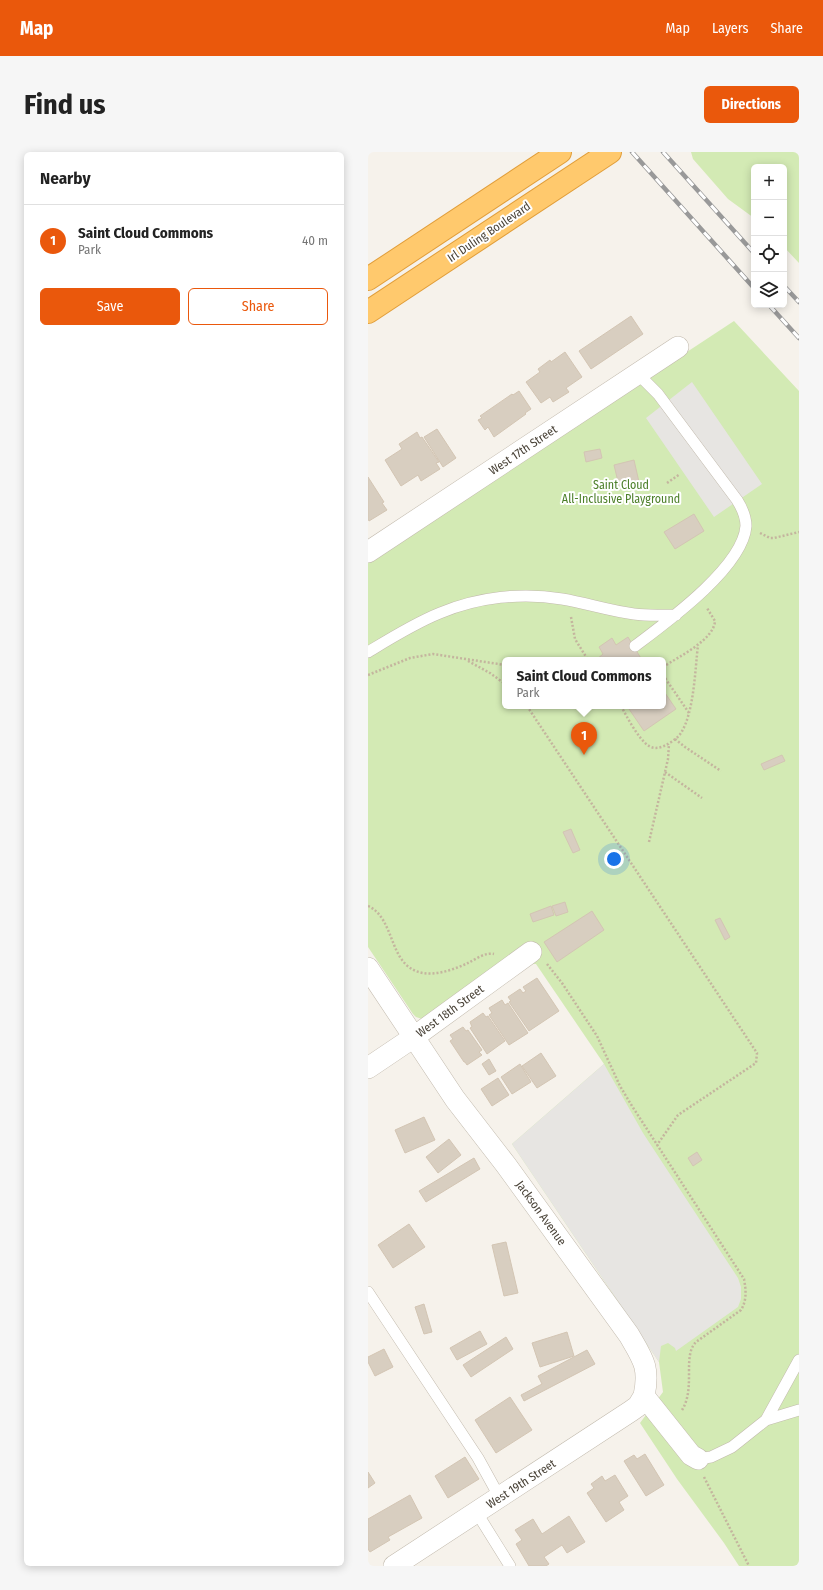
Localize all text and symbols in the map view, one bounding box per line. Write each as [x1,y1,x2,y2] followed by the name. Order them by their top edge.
[20,17,53,40] text: Map
[666,20,690,37] text: Map
[712,20,748,37] text: Layers
[770,20,803,37] text: Share
[704,86,799,123] button: Directions
[24,88,106,121] text: Find us
[751,164,787,308] map controls
[751,164,787,200] button: +
[40,168,91,189] text: Nearby
[445,199,533,265] street label: Irl Duling Boulevard
[751,200,787,236] button: −
[78,224,213,242] text: Saint Cloud Commons
[50,233,56,248] text: 1
[302,233,328,248] text: 40 m
[751,236,787,272] button: locate
[78,242,101,257] text: Park
[751,272,787,308] button: layers
[40,288,180,325] button: Save
[188,288,328,325] button: Share
[486,422,560,478] street label: West 17th Street
[562,478,680,506] park label: Saint Cloud All-Inclusive Playground
[502,657,666,709] popup
[516,667,652,685] text: Saint Cloud Commons
[516,685,540,700] text: Park
[571,722,597,755] pin: 1
[604,849,624,869] your location
[414,982,487,1040] street label: West 18th Street
[513,1178,569,1248] street label: Jackson Avenue
[484,1456,558,1512] street label: West 19th Street

